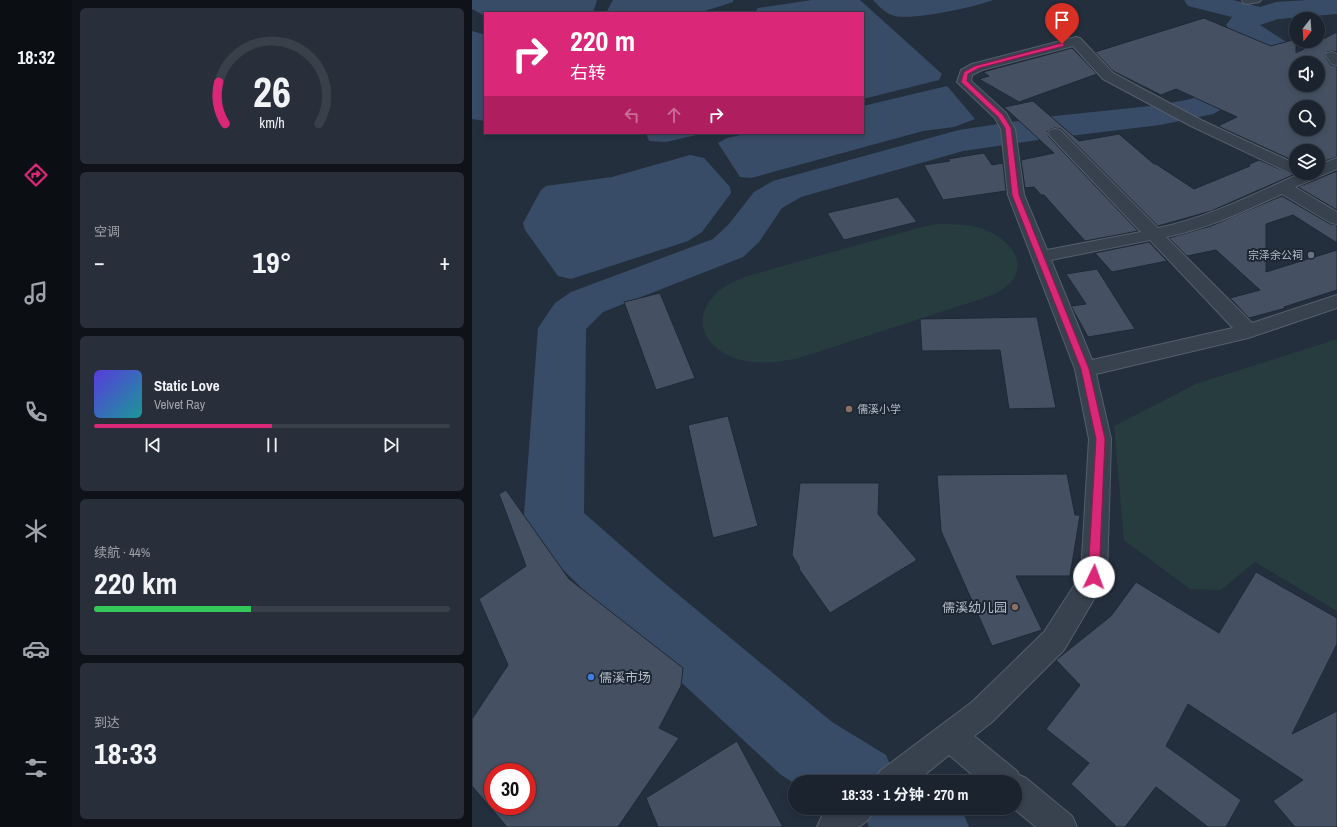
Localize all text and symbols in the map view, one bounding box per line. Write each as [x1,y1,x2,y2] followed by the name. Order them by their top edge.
[1045,3,1079,44] pin
[1051,9,1073,31] icon: arrive
[1289,12,1325,48] north arrow
[1289,12,1325,180] map controls
[570,22,635,60] text: 220 m
[504,28,556,80] icon: right
[17,45,55,70] text: 18:32
[1289,56,1325,92] button: sound
[570,60,606,85] text: 右转
[253,64,291,120] text: 26
[1289,100,1325,136] button: search
[621,104,643,126] icon: left
[663,104,685,126] icon: ahead
[705,104,727,126] icon: right
[259,112,285,131] text: km/h
[1289,144,1325,180] button: layers
[22,161,50,189] icon: directions
[94,223,120,240] text: 空调
[252,242,292,282] text: 19°
[94,247,105,277] text: −
[439,247,450,277] text: +
[1248,248,1303,262] place label: 宗泽余公祠
[1306,250,1316,260] marker: 宗泽余公祠
[22,279,50,307] icon: music
[154,375,220,396] text: Static Love
[154,396,205,413] text: Velvet Ray
[22,398,50,426] icon: phone
[857,402,901,416] place label: 儒溪小学
[844,404,854,414] marker: 儒溪小学
[142,434,164,456] icon: previous
[261,434,283,456] icon: pause
[380,434,402,456] icon: next
[22,517,50,545] icon: climate
[94,544,150,561] text: 续航 · 44%
[1073,556,1115,598] position arrow
[94,563,177,603] text: 220 km
[942,599,1007,616] place label: 儒溪幼儿园
[1010,602,1020,612] marker: 儒溪幼儿园
[22,635,50,663] icon: car
[599,669,651,686] place label: 儒溪市场
[586,672,596,682] marker: 儒溪市场
[94,714,120,731] text: 到达
[94,733,157,773] text: 18:33
[22,754,50,782] icon: filters
[484,763,536,815] speed limit sign: 30
[841,784,969,805] text: 18:33 · 1 分钟 · 270 m

